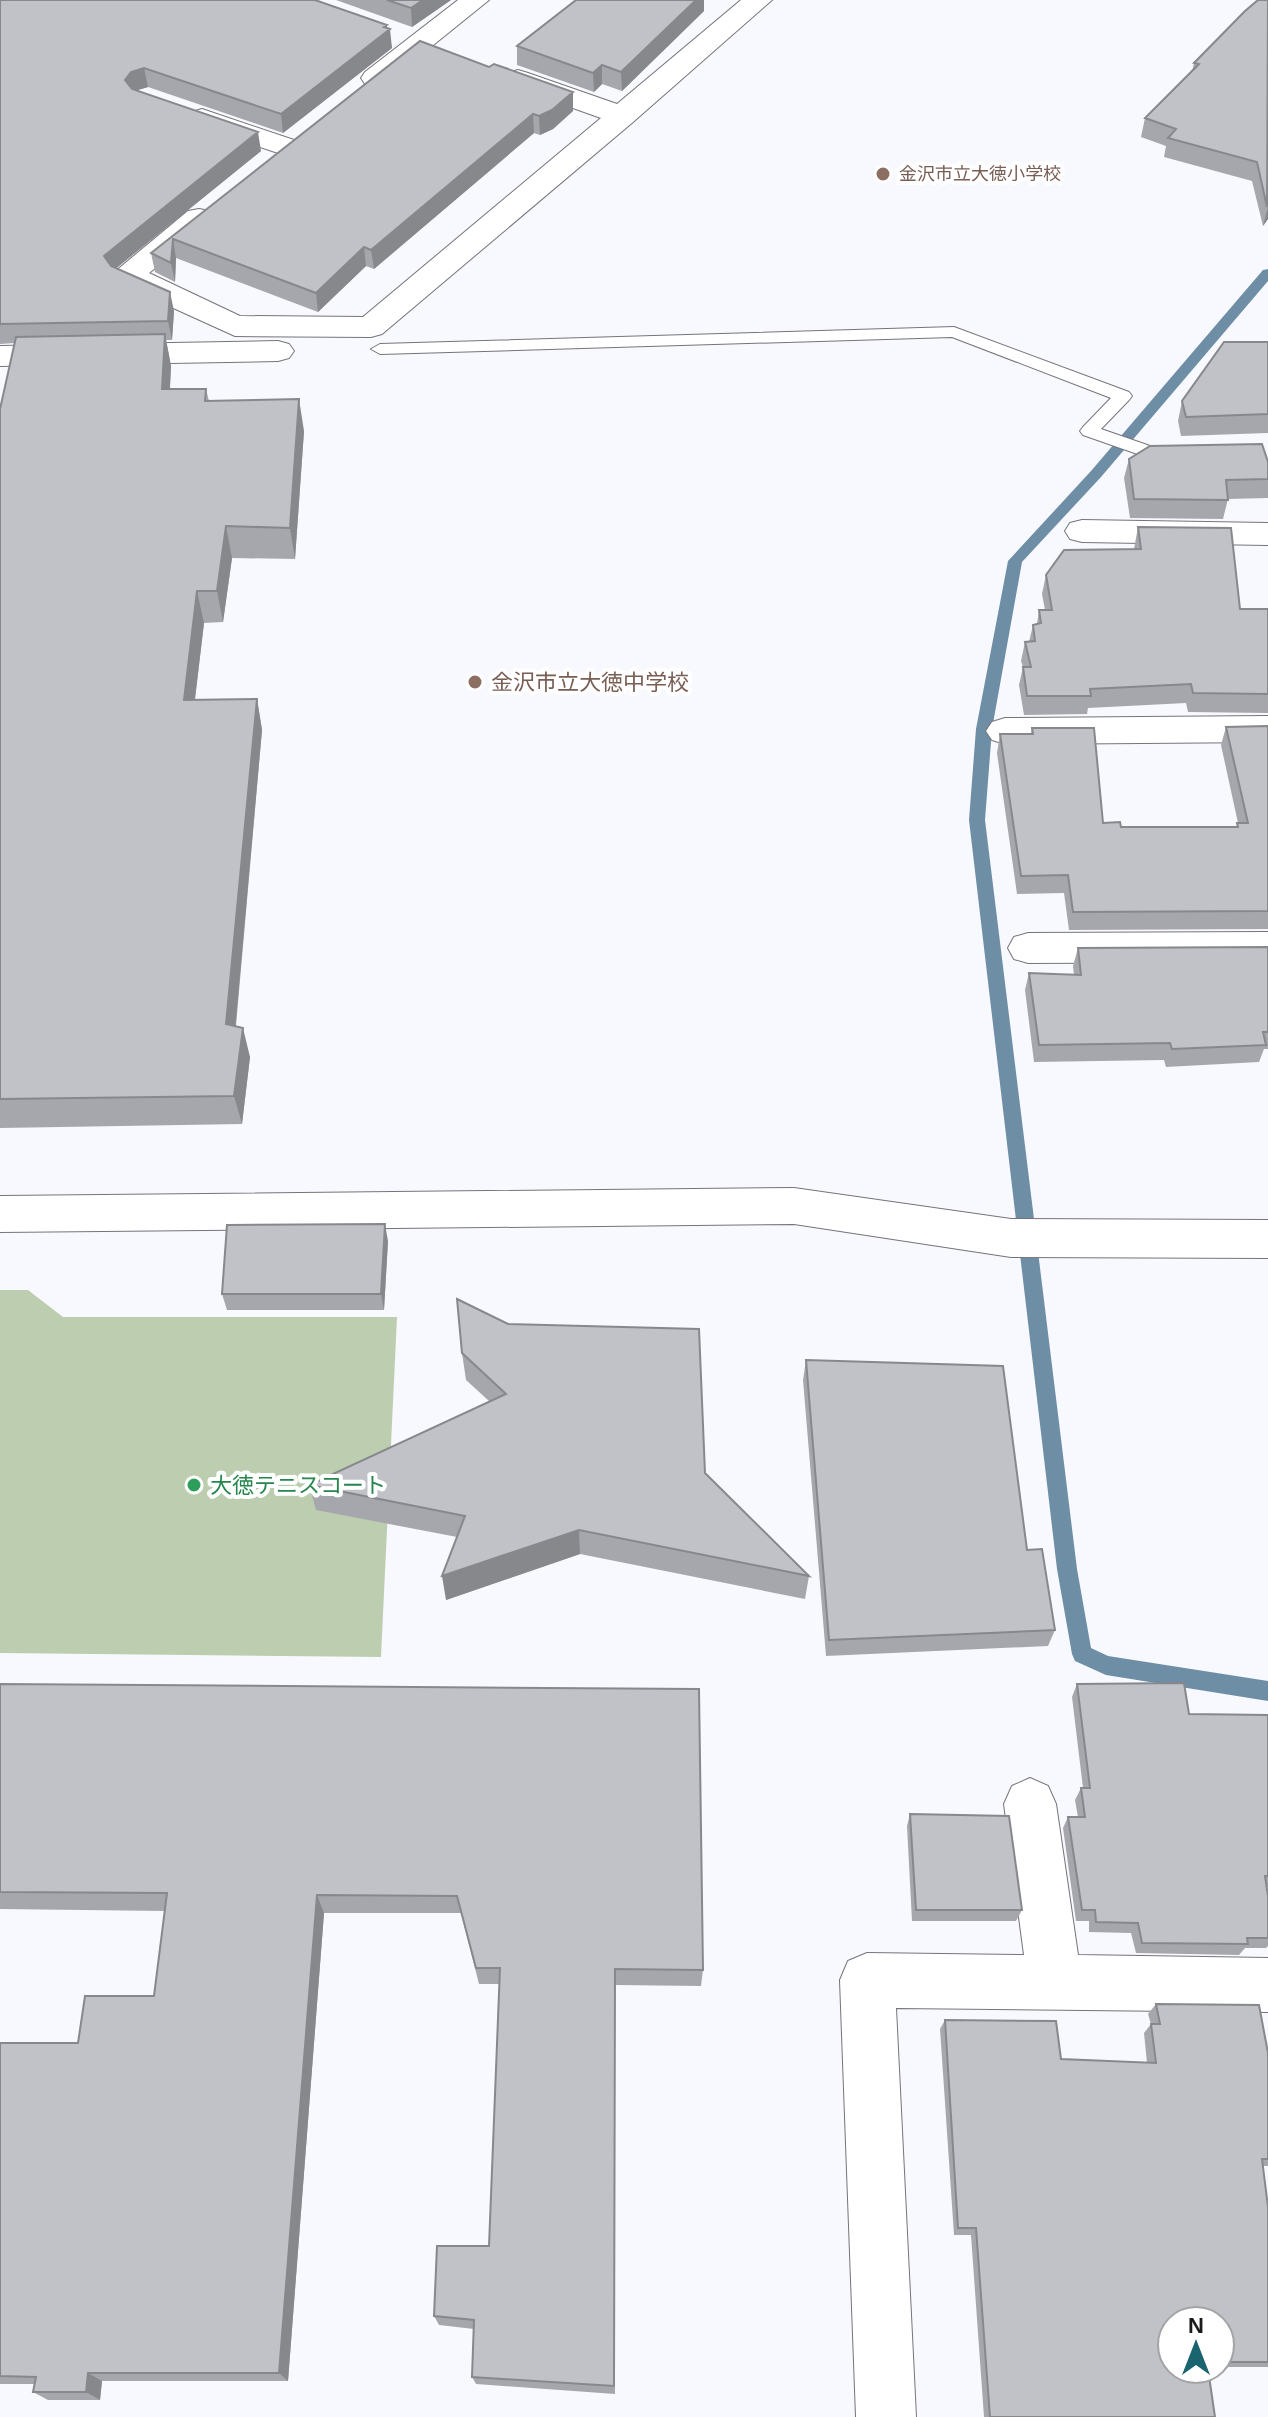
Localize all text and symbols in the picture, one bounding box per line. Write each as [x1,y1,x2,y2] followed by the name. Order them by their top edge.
[899,164,1061,184] place label: 金沢市立大徳小学校
[874,165,892,183] marker: 金沢市立大徳小学校
[491,670,689,695] place label: 金沢市立大徳中学校
[466,673,484,691] marker: 金沢市立大徳中学校
[210,1473,386,1498] place label: 大徳テニスコート
[185,1476,203,1494] marker: 大徳テニスコート
[1156,2305,1236,2385] north arrow
[1188,2313,1204,2338] text: N

